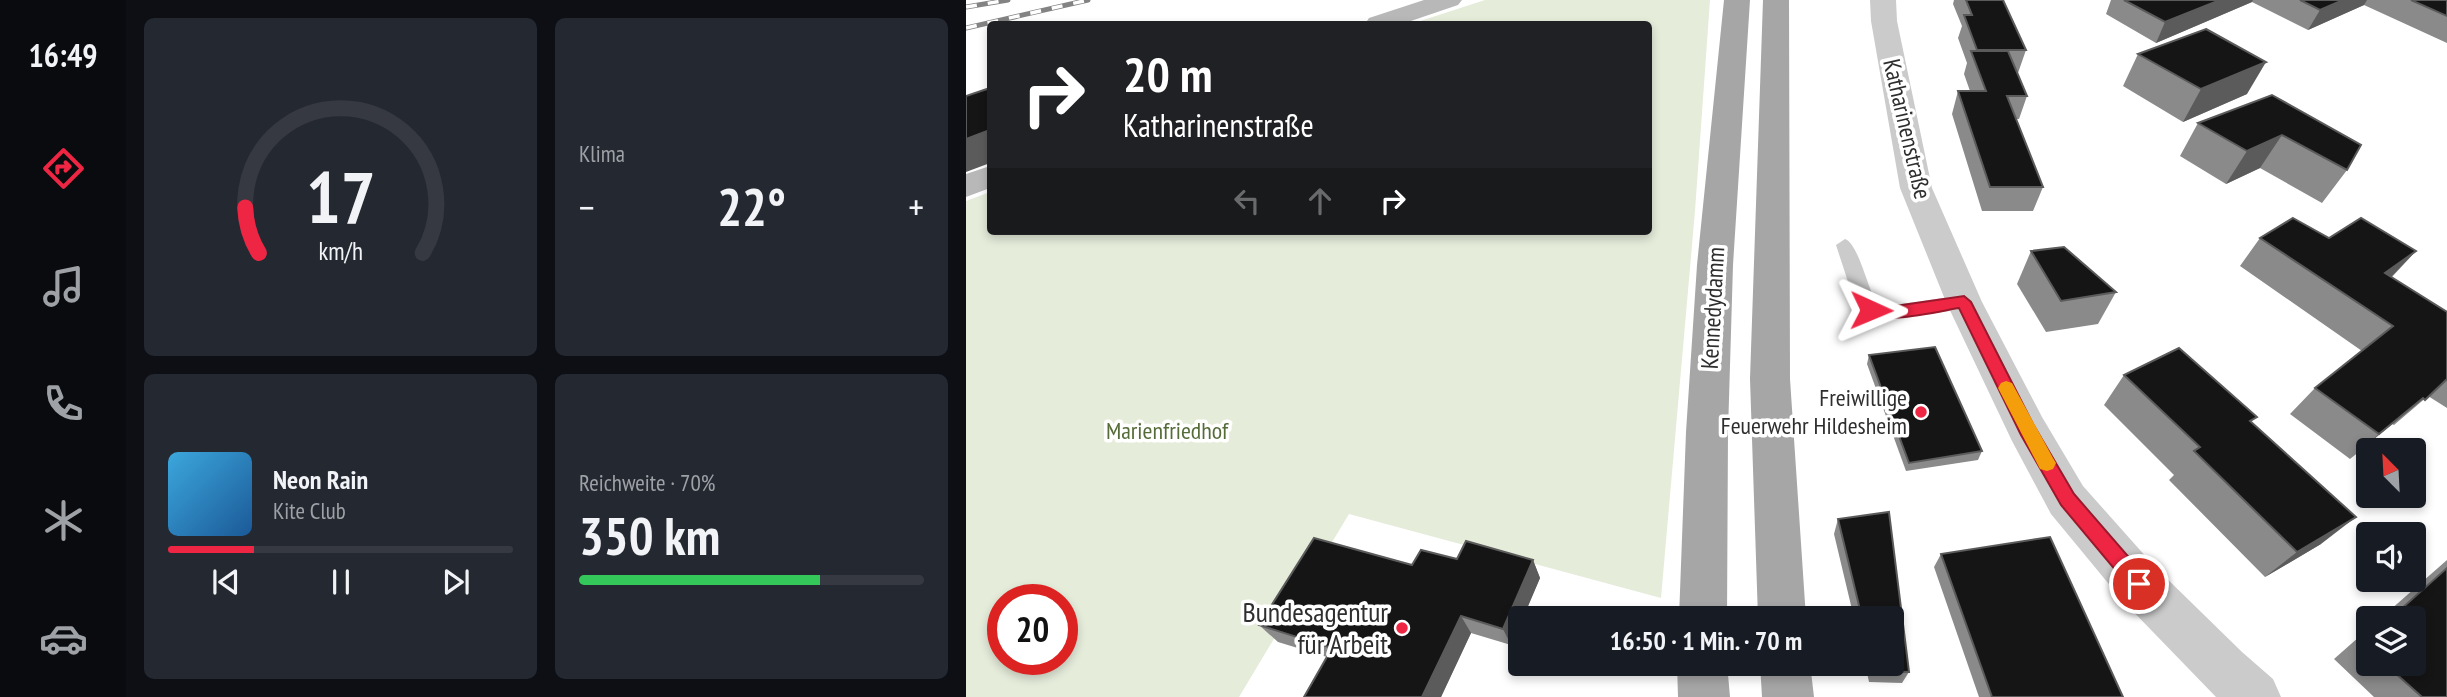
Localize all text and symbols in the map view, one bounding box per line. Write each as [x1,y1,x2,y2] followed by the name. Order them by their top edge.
[28,34,98,76] text: 16:49
[1123,42,1212,106] text: 20 m
[1008,49,1099,140] icon: right
[1876,56,1939,202] street label: Katharinenstraße
[1123,104,1314,146] text: Katharinenstraße
[579,139,625,168] text: Klima
[39,144,88,193] icon: directions
[306,149,375,243] text: 17
[717,173,786,240] text: 22°
[579,182,595,231] text: −
[908,182,924,231] text: +
[1228,182,1266,220] icon: left
[1301,182,1339,220] icon: ahead
[1374,182,1412,220] icon: right
[318,235,363,267] text: km/h
[1694,246,1731,370] street label: Kennedydamm
[39,262,88,311] icon: music
[1834,273,1908,347] position arrow
[39,379,88,428] icon: phone
[1721,382,1907,441] place label: Freiwillige Feuerwehr Hildesheim
[1913,404,1929,420] marker: Freiwillige Feuerwehr Hildesheim
[1106,415,1229,446] park label: Marienfriedhof
[2356,438,2426,508] north arrow
[2356,438,2426,676] map controls
[273,463,368,496] text: Neon Rain
[579,468,715,497] text: Reichweite · 70%
[39,496,88,545] icon: climate
[273,496,346,525] text: Kite Club
[579,502,720,569] text: 350 km
[2356,522,2426,592] button: sound
[2109,554,2169,614] pin
[207,563,245,601] icon: previous
[322,563,360,601] icon: pause
[437,563,475,601] icon: next
[2120,565,2158,603] icon: arrive
[987,584,1078,675] speed limit sign: 20
[1243,593,1388,662] place label: Bundesagentur für Arbeit
[2356,606,2426,676] button: layers
[39,614,88,663] icon: car
[1394,620,1410,636] marker: Bundesagentur für Arbeit
[1610,624,1802,657] text: 16:50 · 1 Min. · 70 m

